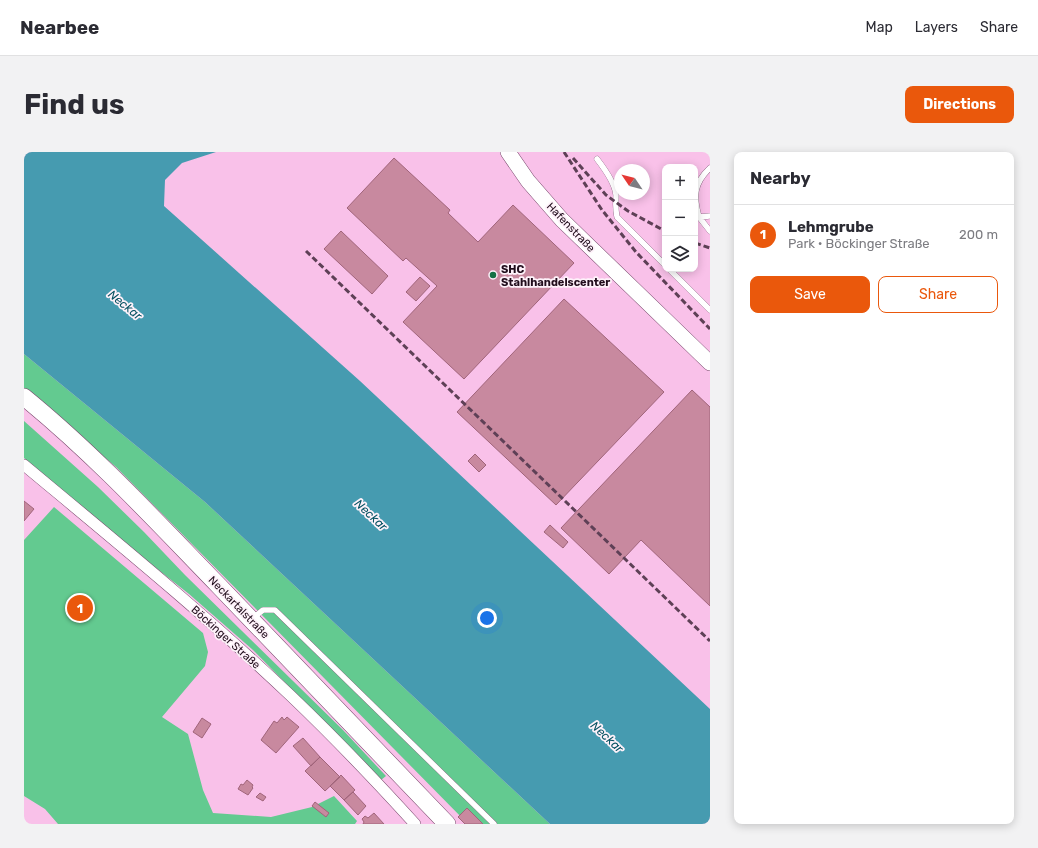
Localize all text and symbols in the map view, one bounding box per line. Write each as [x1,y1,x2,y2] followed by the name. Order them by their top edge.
[20,16,99,39] text: Nearbee
[866,19,893,36] text: Map
[915,19,958,36] text: Layers
[980,19,1018,36] text: Share
[905,86,1014,123] button: Directions
[24,88,124,121] text: Find us
[614,164,650,200] north arrow
[662,164,698,272] map controls
[662,164,698,200] button: +
[750,168,811,188] text: Nearby
[544,200,597,255] street label: Hafenstraße
[662,200,698,236] button: −
[788,218,874,236] text: Lehmgrube
[760,227,766,242] text: 1
[959,227,998,242] text: 200 m
[662,236,698,272] button: layers
[788,236,930,251] text: Park · Böckinger Straße
[501,263,610,289] place label: SHC Stahlhandelscenter
[488,270,498,280] marker: SHC Stahlhandelscenter
[750,276,870,313] button: Save
[878,276,998,313] button: Share
[105,287,145,323] water label: Neckar
[352,496,391,534] water label: Neckar
[206,574,272,641] street label: Neckartalstraße
[67,593,93,623] pin: 1
[189,603,263,672] street label: Böckinger Straße
[477,608,497,628] your location
[588,718,627,756] water label: Neckar

